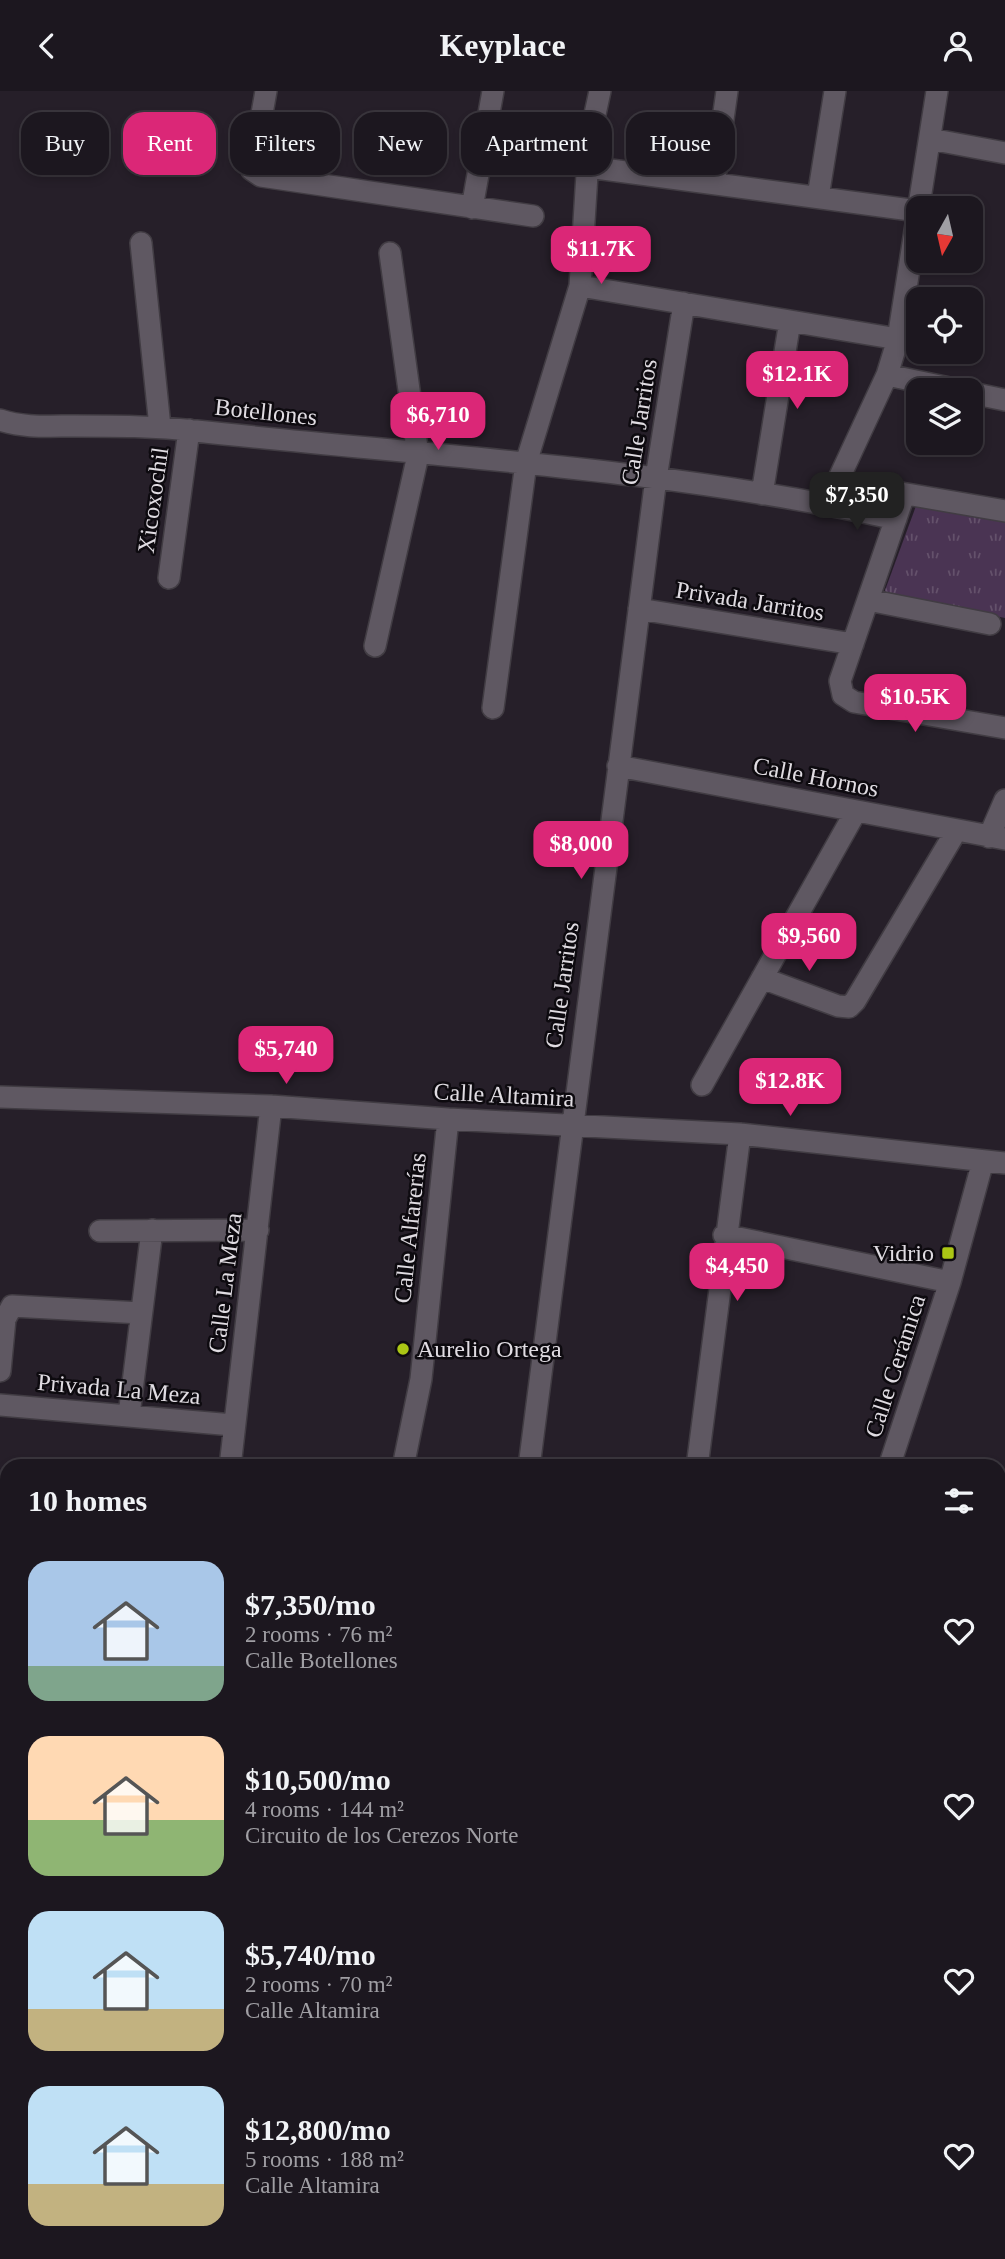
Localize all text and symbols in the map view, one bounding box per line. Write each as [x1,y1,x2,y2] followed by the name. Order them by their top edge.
[28,27,66,65] icon: back
[439,27,566,63] text: Keyplace
[939,27,977,65] icon: person
[21,112,109,175] chip: Buy
[123,112,216,175] chip: Rent
[230,112,340,175] chip: Filters
[354,112,447,175] chip: New
[461,112,612,175] chip: Apartment
[626,112,735,175] chip: House
[906,196,984,273] north arrow
[906,196,983,455] map controls
[544,227,658,286] pin: $11.7K
[567,236,635,261] text: $11.7K
[906,287,983,364] button: locate
[740,351,854,411] pin: $12.1K
[616,357,662,487] street label: Calle Jarritos
[762,361,832,386] text: $12.1K
[906,378,983,455] button: layers
[381,393,495,452] pin: $6,710
[214,394,318,430] street label: Botellones
[406,402,470,427] text: $6,710
[133,445,173,555] street label: Xicoxochil
[800,473,914,532] pin: $7,350
[825,482,889,507] text: $7,350
[674,576,826,626] street label: Privada Jarritos
[858,675,972,734] pin: $10.5K
[880,684,950,709] text: $10.5K
[751,752,881,802] street label: Calle Hornos
[524,821,638,881] pin: $8,000
[549,831,613,856] text: $8,000
[752,913,866,973] pin: $9,560
[540,920,584,1050] street label: Calle Jarritos
[777,923,841,948] text: $9,560
[229,1027,343,1086] pin: $5,740
[254,1036,318,1061] text: $5,740
[733,1059,847,1118] pin: $12.8K
[755,1068,825,1093] text: $12.8K
[433,1078,575,1112] street label: Calle Altamira
[389,1151,431,1305] street label: Calle Alfarerías
[203,1211,247,1355] street label: Calle La Meza
[873,1240,934,1266] place label: Vidrio
[680,1243,794,1303] pin: $4,450
[940,1245,956,1261] marker: Vidrio
[705,1253,769,1278] text: $4,450
[860,1291,930,1441] street label: Calle Cerámica
[417,1336,562,1362] place label: Aurelio Ortega
[395,1341,411,1357] marker: Aurelio Ortega
[36,1369,202,1409] street label: Privada La Meza
[940,1482,978,1520] icon: filters
[28,1484,147,1517] text: 10 homes
[245,1588,376,1621] text: $7,350/mo
[84,1589,168,1673] icon: home
[940,1612,978,1650] icon: heart
[245,1622,392,1647] text: 2 rooms · 76 m²
[245,1648,398,1673] text: Calle Botellones
[245,1763,391,1796] text: $10,500/mo
[84,1764,168,1848] icon: home
[940,1787,978,1825] icon: heart
[245,1797,404,1822] text: 4 rooms · 144 m²
[245,1823,518,1848] text: Circuito de los Cerezos Norte
[245,1938,376,1971] text: $5,740/mo
[84,1939,168,2023] icon: home
[940,1962,978,2000] icon: heart
[245,1972,392,1997] text: 2 rooms · 70 m²
[245,1998,380,2023] text: Calle Altamira
[245,2113,391,2146] text: $12,800/mo
[84,2114,168,2198] icon: home
[940,2137,978,2175] icon: heart
[245,2147,404,2172] text: 5 rooms · 188 m²
[245,2173,380,2198] text: Calle Altamira

